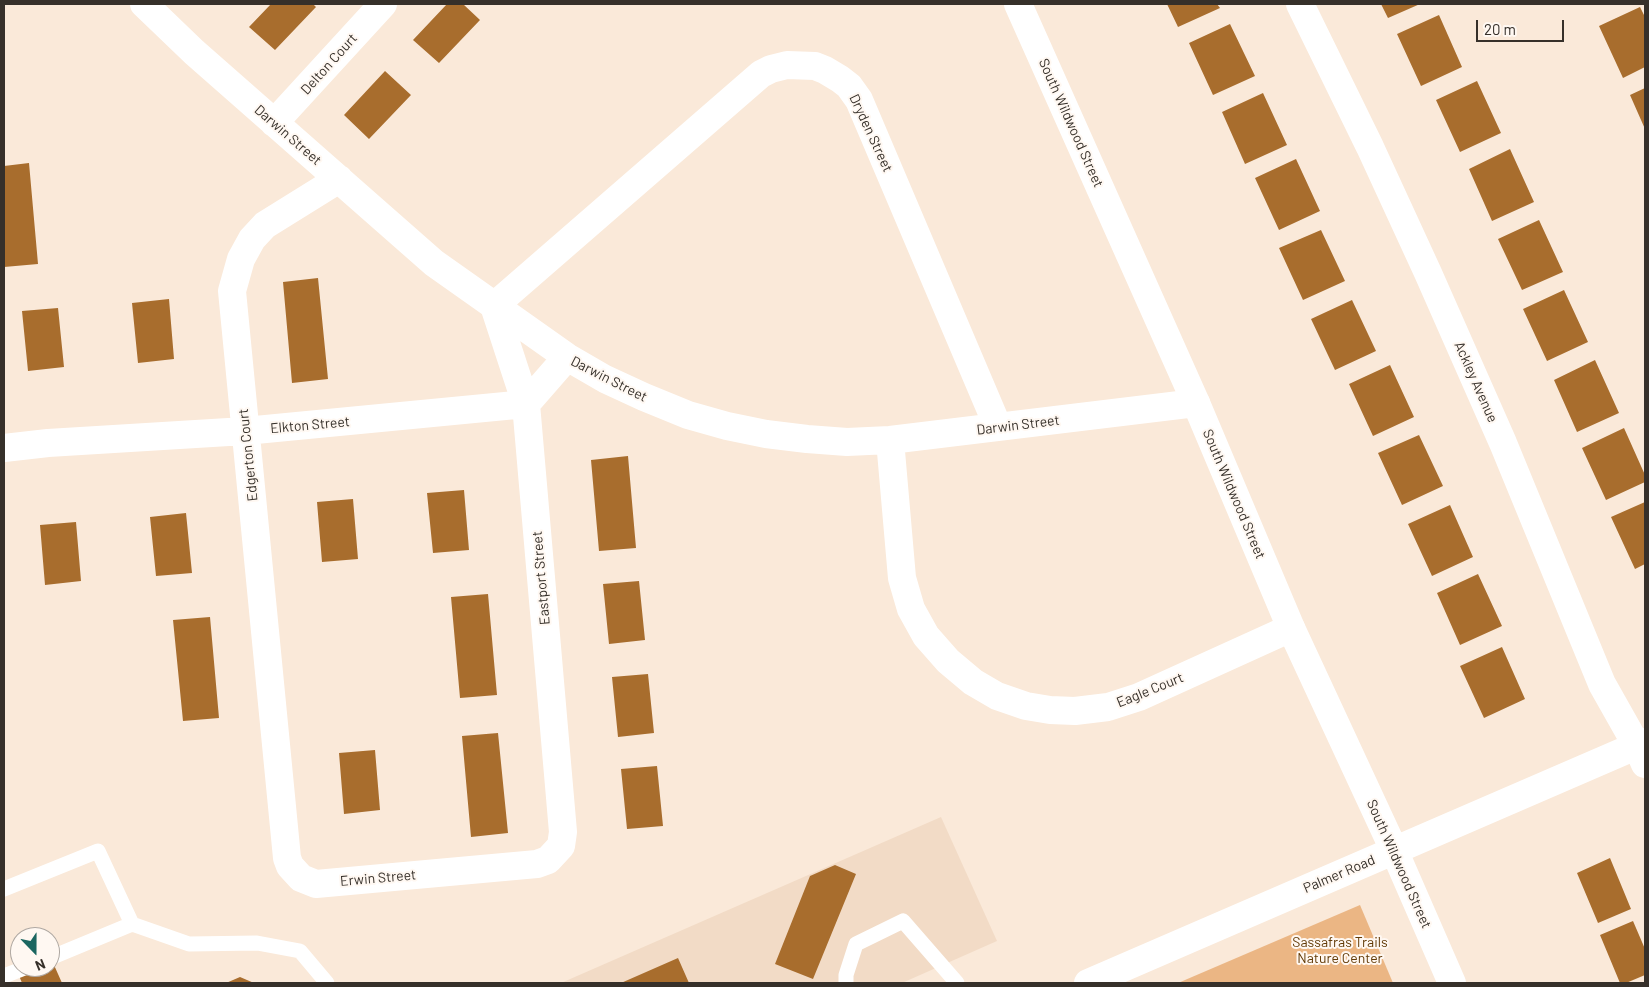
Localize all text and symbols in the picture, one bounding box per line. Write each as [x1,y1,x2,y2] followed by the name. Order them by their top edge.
[1479,10,1566,42] scale bar
[1484,20,1516,38] text: 20 m
[297,30,361,98] street label: Delton Court
[1035,56,1107,190] street label: South Wildwood Street
[846,91,896,175] street label: Dryden Street
[251,101,325,169] street label: Darwin Street
[1451,339,1501,425] street label: Ackley Avenue
[568,353,650,405] street label: Darwin Street
[235,408,261,502] street label: Edgerton Court
[976,412,1060,438] street label: Darwin Street
[270,413,350,437] street label: Elkton Street
[1199,427,1269,561] street label: South Wildwood Street
[529,530,553,626] street label: Eastport Street
[1114,669,1186,711] street label: Eagle Court
[1363,797,1435,931] street label: South Wildwood Street
[1301,851,1377,897] street label: Palmer Road
[339,866,417,890] street label: Erwin Street
[10,927,60,977] north arrow
[1292,934,1388,966] park label: Sassafras Trails Nature Center
[33,956,48,975] text: N

